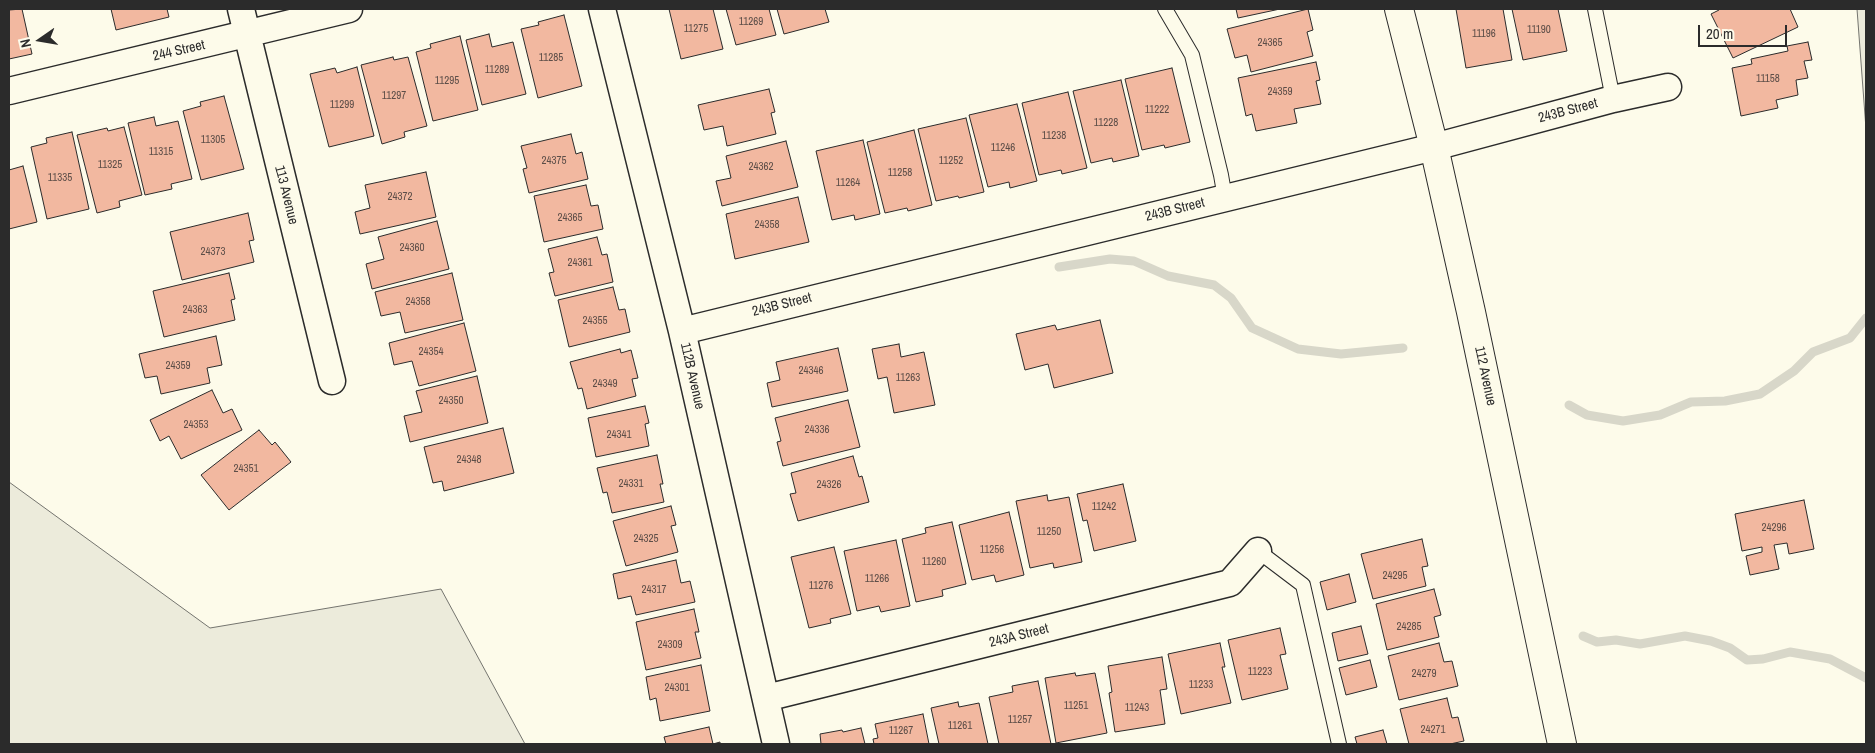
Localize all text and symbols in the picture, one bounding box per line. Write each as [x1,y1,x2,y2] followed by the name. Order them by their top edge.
[15,15,65,65] north arrow
[739,15,763,29] house number: 11269
[1700,15,1789,47] scale bar
[684,22,708,36] house number: 11275
[1527,23,1551,37] house number: 11190
[1706,23,1733,44] text: 20 m
[1472,27,1496,41] house number: 11196
[1257,36,1283,50] house number: 24365
[16,37,35,49] text: N
[151,37,207,65] street label: 244 Street
[539,51,563,65] house number: 11285
[485,63,509,77] house number: 11289
[1756,72,1780,86] house number: 11158
[435,74,459,88] house number: 11295
[1267,85,1293,99] house number: 24359
[382,89,406,103] house number: 11297
[1537,95,1599,127] street label: 243B Street
[330,98,354,112] house number: 11299
[1145,103,1169,117] house number: 11222
[1094,116,1118,130] house number: 11228
[1042,129,1066,143] house number: 11238
[201,133,225,147] house number: 11305
[991,141,1015,155] house number: 11246
[149,145,173,159] house number: 11315
[541,154,567,168] house number: 24375
[939,154,963,168] house number: 11252
[98,158,122,172] house number: 11325
[748,160,774,174] house number: 24362
[271,164,301,226] street label: 113 Avenue
[888,166,912,180] house number: 11258
[48,171,72,185] house number: 11335
[836,176,860,190] house number: 11264
[387,190,413,204] house number: 24372
[1144,195,1206,225] street label: 243B Street
[557,211,583,225] house number: 24365
[754,218,780,232] house number: 24358
[399,241,425,255] house number: 24360
[200,245,226,259] house number: 24373
[567,256,593,270] house number: 24361
[751,290,813,320] street label: 243B Street
[405,295,431,309] house number: 24358
[182,303,208,317] house number: 24363
[582,314,608,328] house number: 24355
[676,341,708,411] street label: 112B Avenue
[418,345,444,359] house number: 24354
[1471,345,1499,407] street label: 112 Avenue
[165,359,191,373] house number: 24359
[798,364,824,378] house number: 24346
[896,371,920,385] house number: 11263
[592,377,618,391] house number: 24349
[438,394,464,408] house number: 24350
[183,418,209,432] house number: 24353
[804,423,830,437] house number: 24336
[606,428,632,442] house number: 24341
[456,453,482,467] house number: 24348
[233,462,259,476] house number: 24351
[618,477,644,491] house number: 24331
[816,478,842,492] house number: 24326
[1092,500,1116,514] house number: 11242
[1761,521,1787,535] house number: 24296
[1037,525,1061,539] house number: 11250
[633,532,659,546] house number: 24325
[980,543,1004,557] house number: 11256
[922,555,946,569] house number: 11260
[1382,569,1408,583] house number: 24295
[865,572,889,586] house number: 11266
[809,579,833,593] house number: 11276
[641,583,667,597] house number: 24317
[1396,620,1422,634] house number: 24285
[988,621,1050,651] street label: 243A Street
[657,638,683,652] house number: 24309
[1248,665,1272,679] house number: 11223
[1411,667,1437,681] house number: 24279
[1189,678,1213,692] house number: 11233
[664,681,690,695] house number: 24301
[1064,699,1088,713] house number: 11251
[1125,701,1149,715] house number: 11243
[1008,713,1032,727] house number: 11257
[948,719,972,733] house number: 11261
[1420,723,1446,737] house number: 24271
[889,724,913,738] house number: 11267

